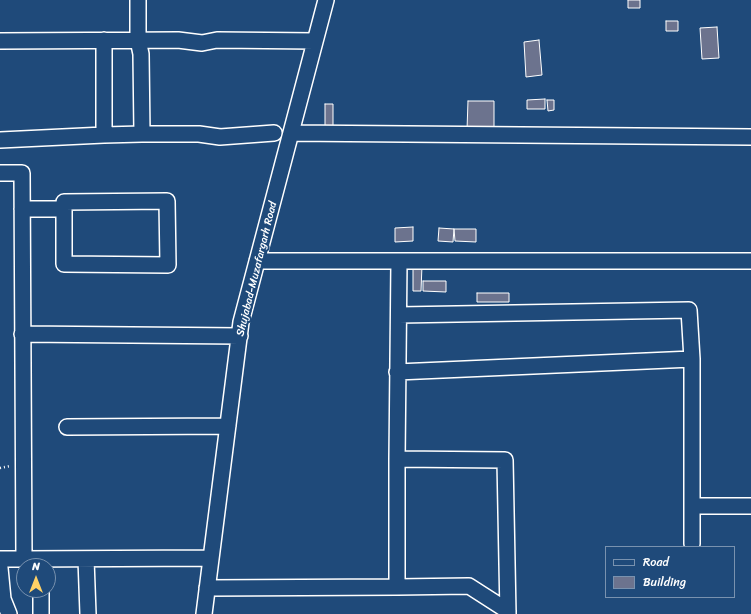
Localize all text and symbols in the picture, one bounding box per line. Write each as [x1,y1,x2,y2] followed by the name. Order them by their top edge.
[234,200,280,338] street label: Shujabad-Muzafargarh Road
[605,546,735,598] legend
[643,551,669,573] text: Road
[32,557,40,576] text: N
[16,558,56,598] north arrow
[643,571,686,593] text: Building

